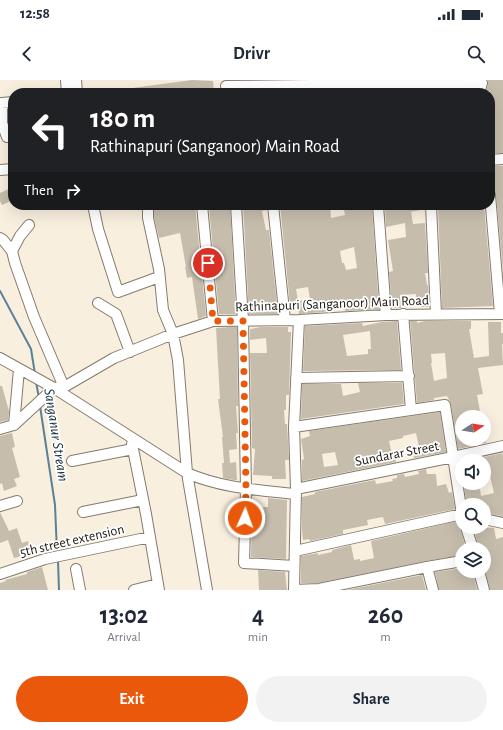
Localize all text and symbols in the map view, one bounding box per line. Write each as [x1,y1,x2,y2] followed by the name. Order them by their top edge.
[20,6,50,21] text: 12:58
[16,43,38,65] icon: back
[465,43,487,65] icon: search
[233,45,270,63] text: Drivr
[24,104,76,156] icon: left
[90,105,155,133] text: 180 m
[90,138,340,156] text: Rathinapuri (Sanganoor) Main Road
[62,180,84,202] icon: right
[24,183,54,198] text: Then
[191,246,225,280] pin
[197,252,219,274] icon: arrive
[235,294,429,314] street label: Rathinapuri (Sanganoor) Main Road
[41,387,71,483] water label: Sanganur Stream
[455,410,491,446] north arrow
[455,410,491,578] map controls
[354,439,441,469] street label: Sundarar Street
[455,454,491,490] button: sound
[224,497,266,539] position arrow
[455,498,491,534] button: search
[18,522,126,560] street label: 5th street extension
[455,542,491,578] button: layers
[100,604,148,628] text: 13:02
[252,604,264,628] text: 4
[368,604,403,628] text: 260
[107,631,141,644] text: Arrival
[248,631,268,644] text: min
[380,631,391,644] text: m
[16,676,248,722] button: Exit
[256,676,487,722] button: Share

